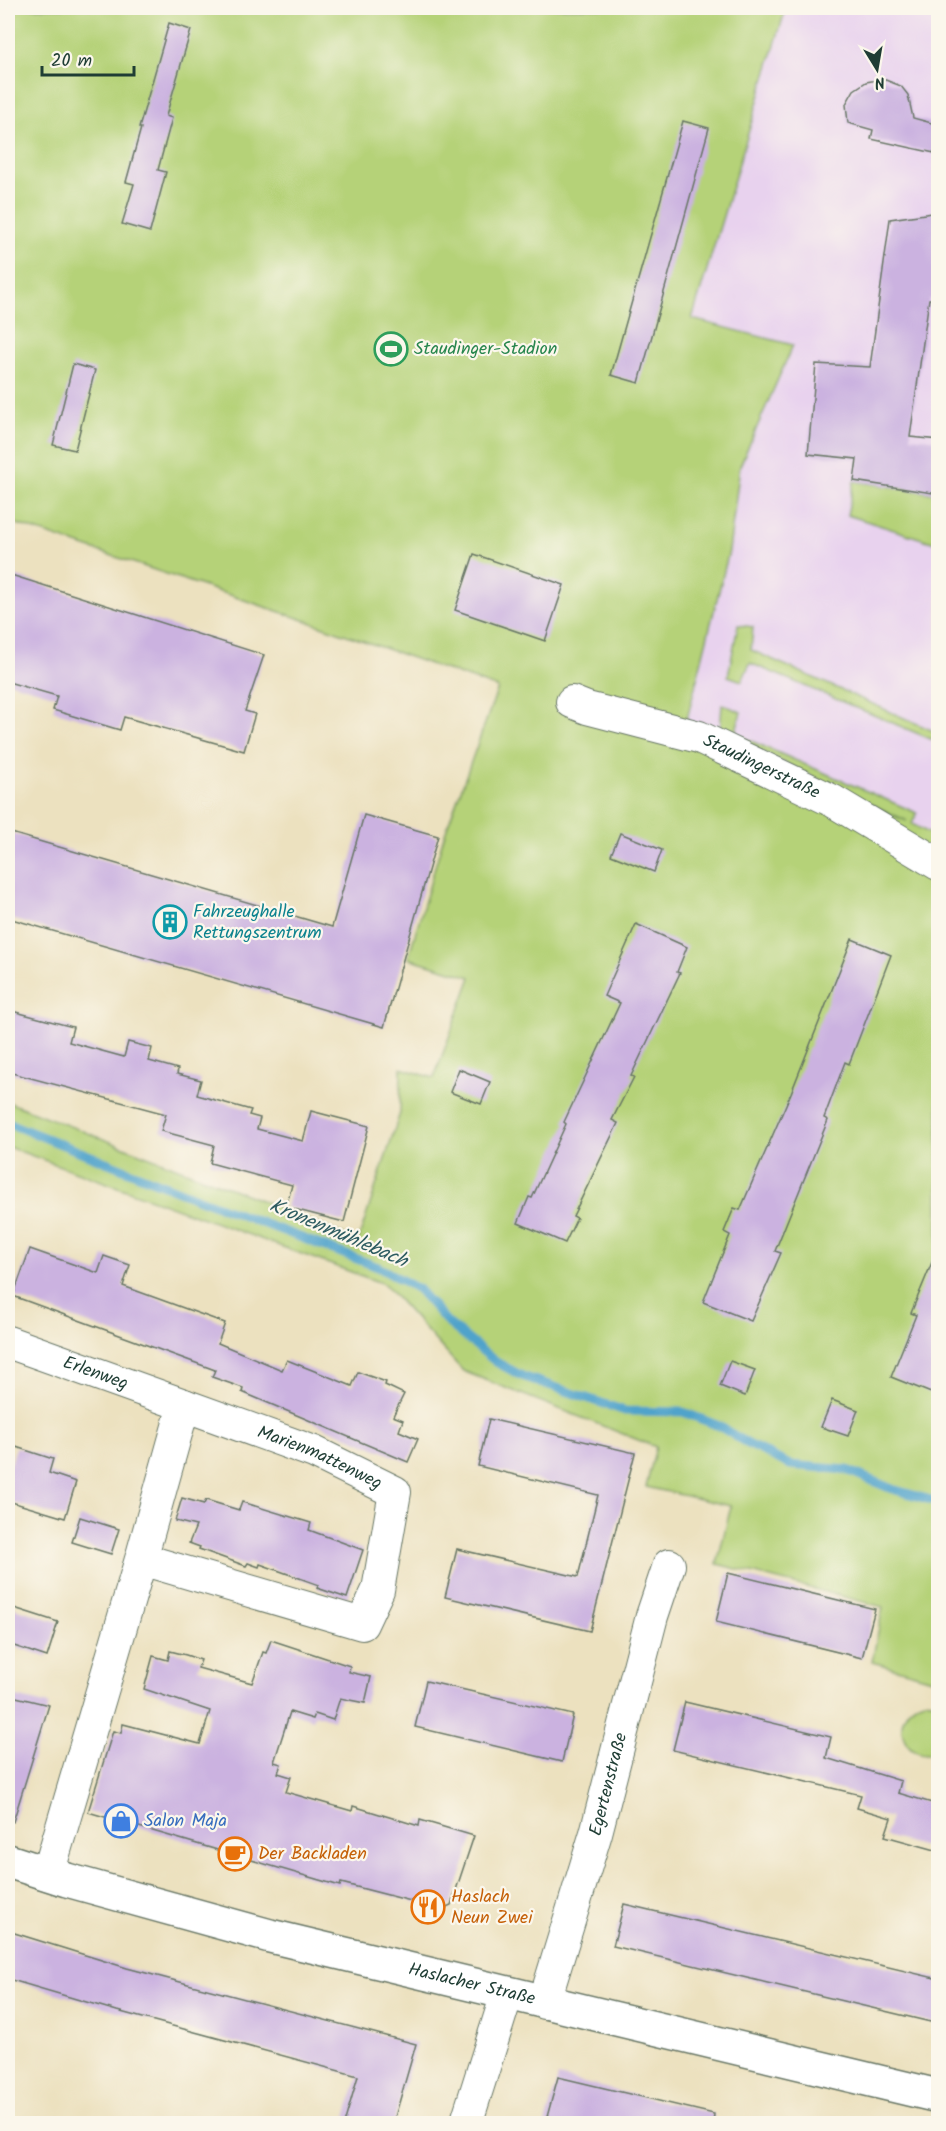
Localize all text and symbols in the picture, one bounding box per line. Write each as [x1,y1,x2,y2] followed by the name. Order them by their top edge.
[42,39,134,77] scale bar
[847,39,907,99] north arrow
[51,47,92,76] text: 20 m
[872,69,887,95] text: N
[373,331,409,367] sports icon: Staudinger-Stadion
[414,335,557,364] place label: Staudinger-Stadion
[698,726,825,807] street label: Staudingerstraße
[193,898,322,948] place label: Fahrzeughalle Rettungszentrum
[152,904,188,940] building icon: Fahrzeughalle Rettungszentrum
[264,1190,414,1278] water label: Kronenmühlebach
[59,1348,132,1398] street label: Erlenweg
[253,1418,387,1498] street label: Marienmattenweg
[581,1730,636,1839] street label: Egertenstraße
[103,1803,139,1839] shop icon: Salon Maja
[144,1807,227,1836] place label: Salon Maja
[217,1836,253,1872] cafe icon: Der Backladen
[258,1840,367,1869] place label: Der Backladen
[451,1883,533,1933] place label: Haslach Neun Zwei
[410,1889,446,1925] restaurant icon: Haslach Neun Zwei
[405,1955,538,2014] street label: Haslacher Straße

